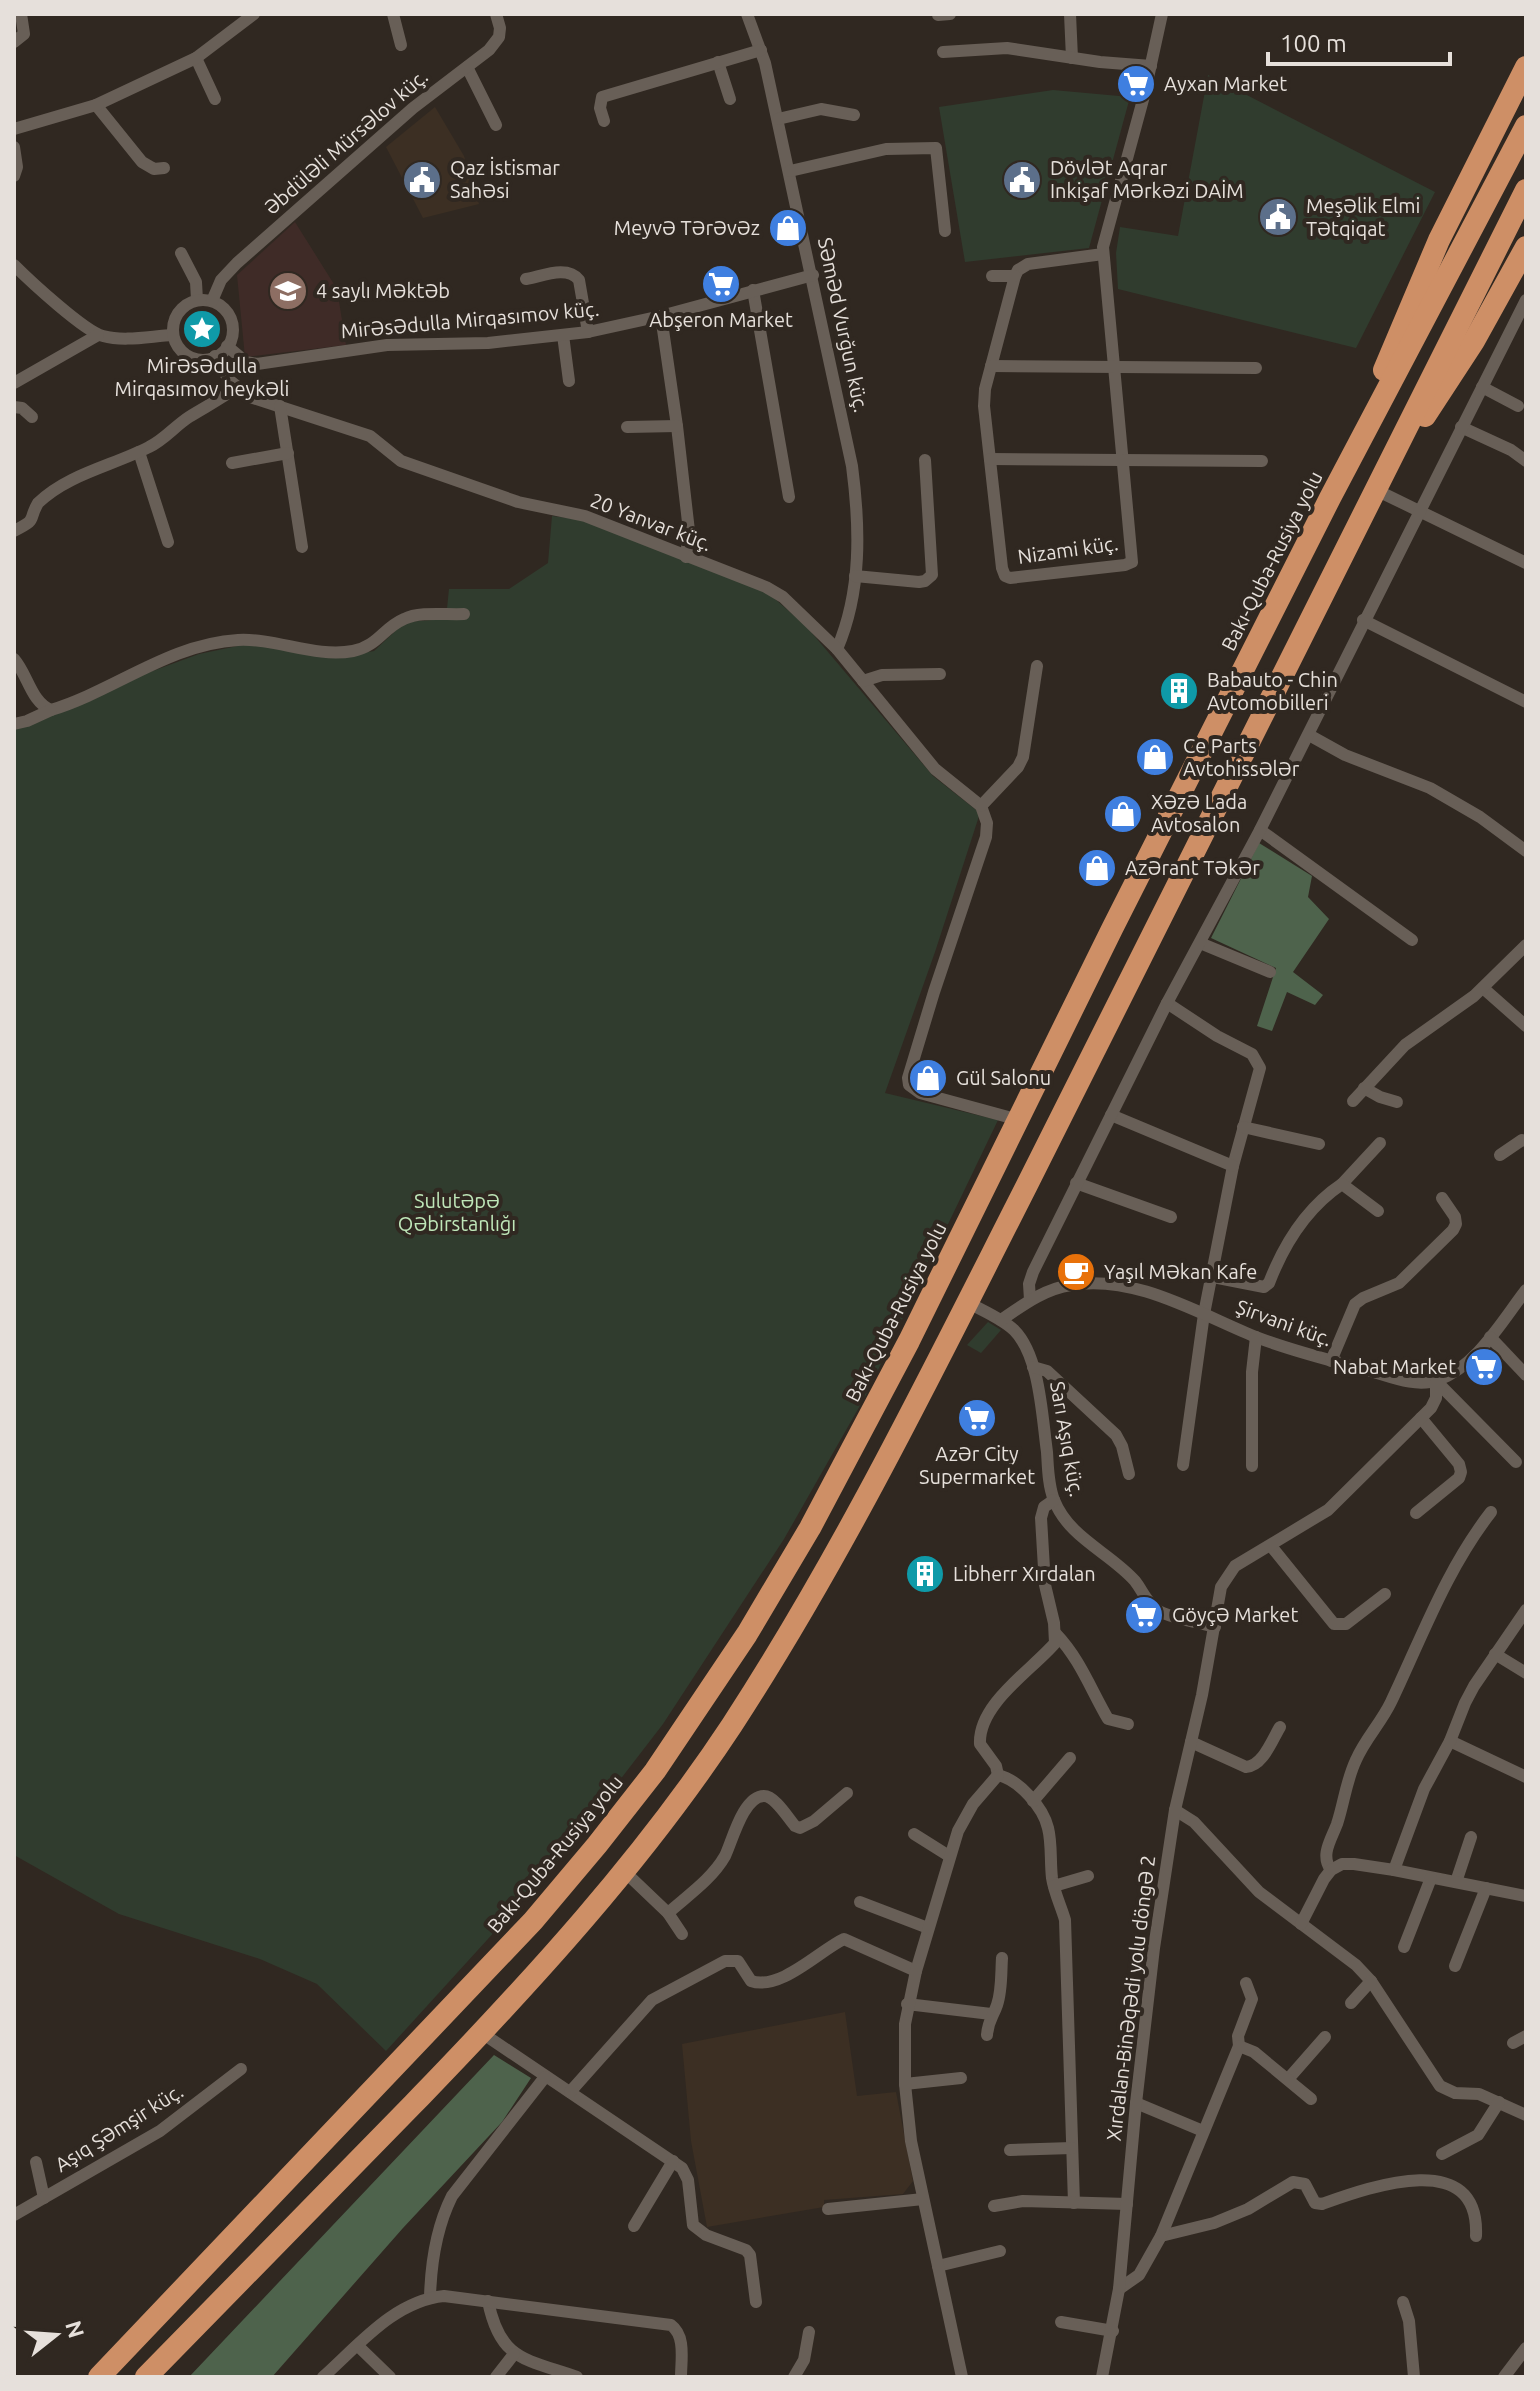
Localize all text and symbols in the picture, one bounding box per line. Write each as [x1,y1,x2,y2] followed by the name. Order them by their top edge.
[1268,16,1450,66] scale bar
[1280,30,1347,57] text: 100 m
[1115,63,1157,105] supermarket icon: Ayxan Market
[259,64,432,219] street label: Əbdüləli Mürsəlov küç.
[1164,72,1287,95] place label: Ayxan Market
[450,156,560,202] place label: Qaz İstismar Sahəsi
[1050,156,1244,202] place label: Dövlət Aqrar Inkişaf Mərkəzi DAİM
[401,159,443,201] public building icon: Qaz İstismar Sahəsi
[1001,159,1043,201] public building icon: Dövlət Aqrar Inkişaf Mərkəzi DAİM
[1306,194,1420,240] place label: Meşəlik Elmi Tətqiqat
[1257,196,1299,238] public building icon: Meşəlik Elmi Tətqiqat
[767,207,809,249] shop icon: Meyvə Tərəvəz
[614,216,760,239] place label: Meyvə Tərəvəz
[814,235,873,414] street label: Səməd Vurğun küç.
[700,263,742,305] supermarket icon: Abşeron Market
[267,270,309,312] school or university icon: 4 saylı Məktəb
[316,279,450,302] place label: 4 saylı Məktəb
[340,297,600,342] street label: Mirəsədulla Mirqasımov küç.
[181,308,223,350] place icon: Mirəsədulla Mirqasımov heykəli
[649,308,793,331] place label: Abşeron Market
[115,354,289,400] place label: Mirəsədulla Mirqasımov heykəli
[1216,467,1327,654] street label: Bakı-Quba-Rusiya yolu
[587,488,715,555] street label: 20 Yanvar küç.
[1016,531,1120,568] street label: Nizami küç.
[1207,668,1338,714] place label: Babauto - Chin Avtomobilleri
[1158,670,1200,712] building icon: Babauto - Chin Avtomobilleri
[1183,734,1300,780] place label: Ce Parts Avtohissələr
[1134,736,1176,778] shop icon: Ce Parts Avtohissələr
[1151,790,1247,836] place label: Xəzə Lada Avtosalon
[1102,793,1144,835] shop icon: Xəzə Lada Avtosalon
[1076,847,1118,889] shop icon: Azərant Təkər
[1125,856,1260,879] place label: Azərant Təkər
[907,1057,949,1099] shop icon: Gül Salonu
[956,1066,1051,1089] place label: Gül Salonu
[398,1189,516,1235] park label: Sulutəpə Qəbirstanlığı
[840,1218,951,1405] street label: Bakı-Quba-Rusiya yolu
[1055,1251,1097,1293] cafe icon: Yaşıl Məkan Kafe
[1104,1260,1257,1283] place label: Yaşıl Məkan Kafe
[1233,1295,1335,1350] street label: Şirvani küç.
[1463,1346,1505,1388] supermarket icon: Nabat Market
[1333,1355,1456,1378] place label: Nabat Market
[1046,1379,1089,1498] street label: Sarı Aşıq küç.
[956,1397,998,1439] supermarket icon: Azər City Supermarket
[919,1442,1035,1488] place label: Azər City Supermarket
[904,1553,946,1595] building icon: Libherr Xırdalan
[953,1562,1096,1585] place label: Libherr Xırdalan
[1123,1594,1165,1636] supermarket icon: Göyçə Market
[1172,1603,1298,1626] place label: Göyçə Market
[482,1770,627,1937] street label: Bakı-Quba-Rusiya yolu
[1102,1854,1159,2142] street label: Xırdalan-Binəqədi yolu döngə 2
[51,2079,187,2176] street label: Aşıq Şəmşir küç.
[16,2295,96,2375] north arrow
[61,2317,90,2341] text: N

